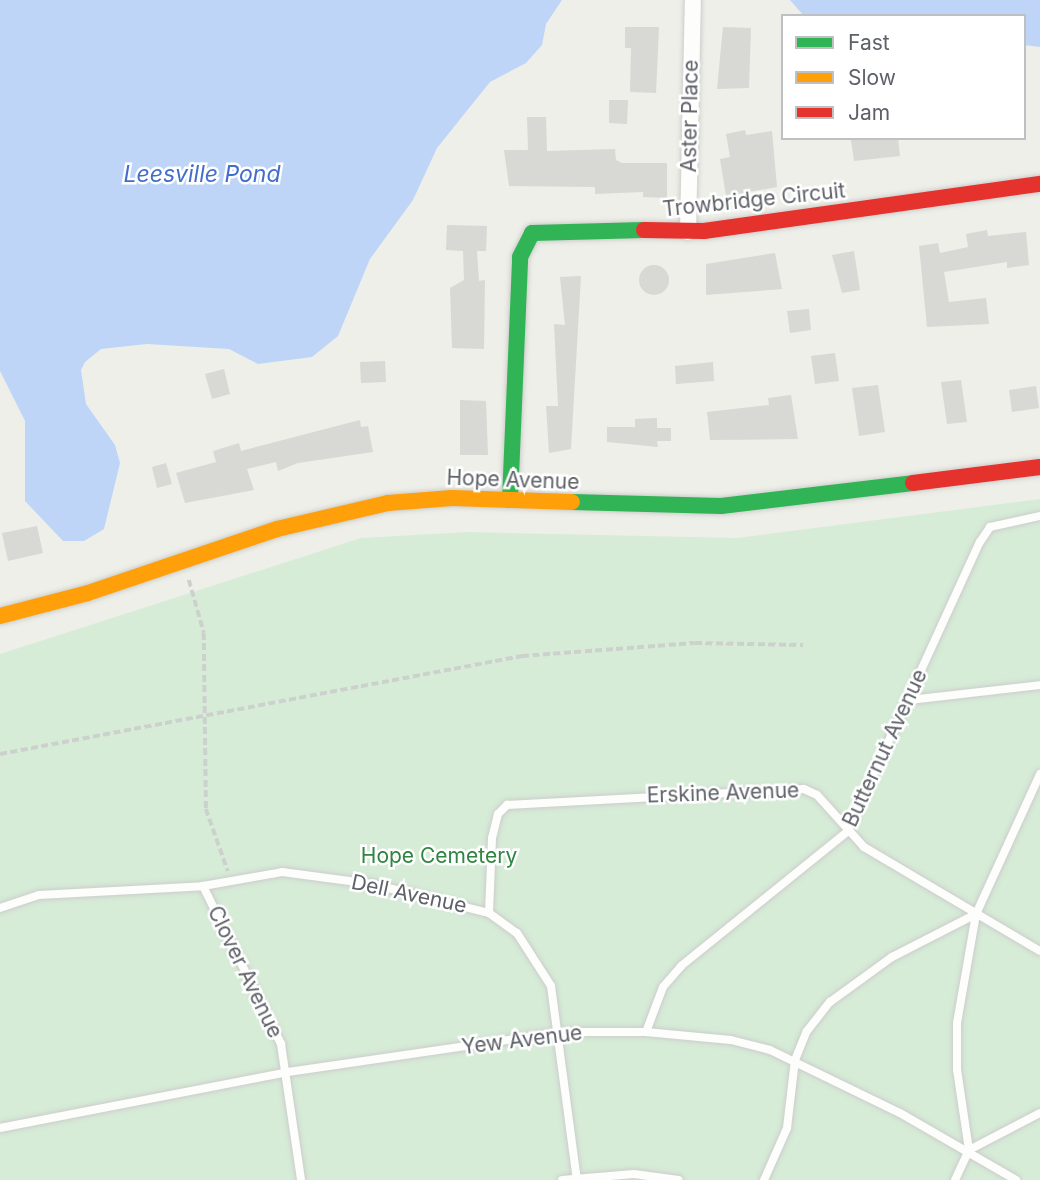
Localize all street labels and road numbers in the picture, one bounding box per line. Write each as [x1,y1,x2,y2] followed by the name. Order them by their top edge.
[676,59,704,173] street label: Aster Place
[661,178,847,222] street label: Trowbridge Circuit
[446,465,580,495] street label: Hope Avenue
[837,665,933,831] street label: Butternut Avenue
[646,778,800,808] street label: Erskine Avenue
[349,869,469,919] street label: Dell Avenue
[202,902,288,1042] street label: Clover Avenue
[460,1020,584,1060] street label: Yew Avenue

